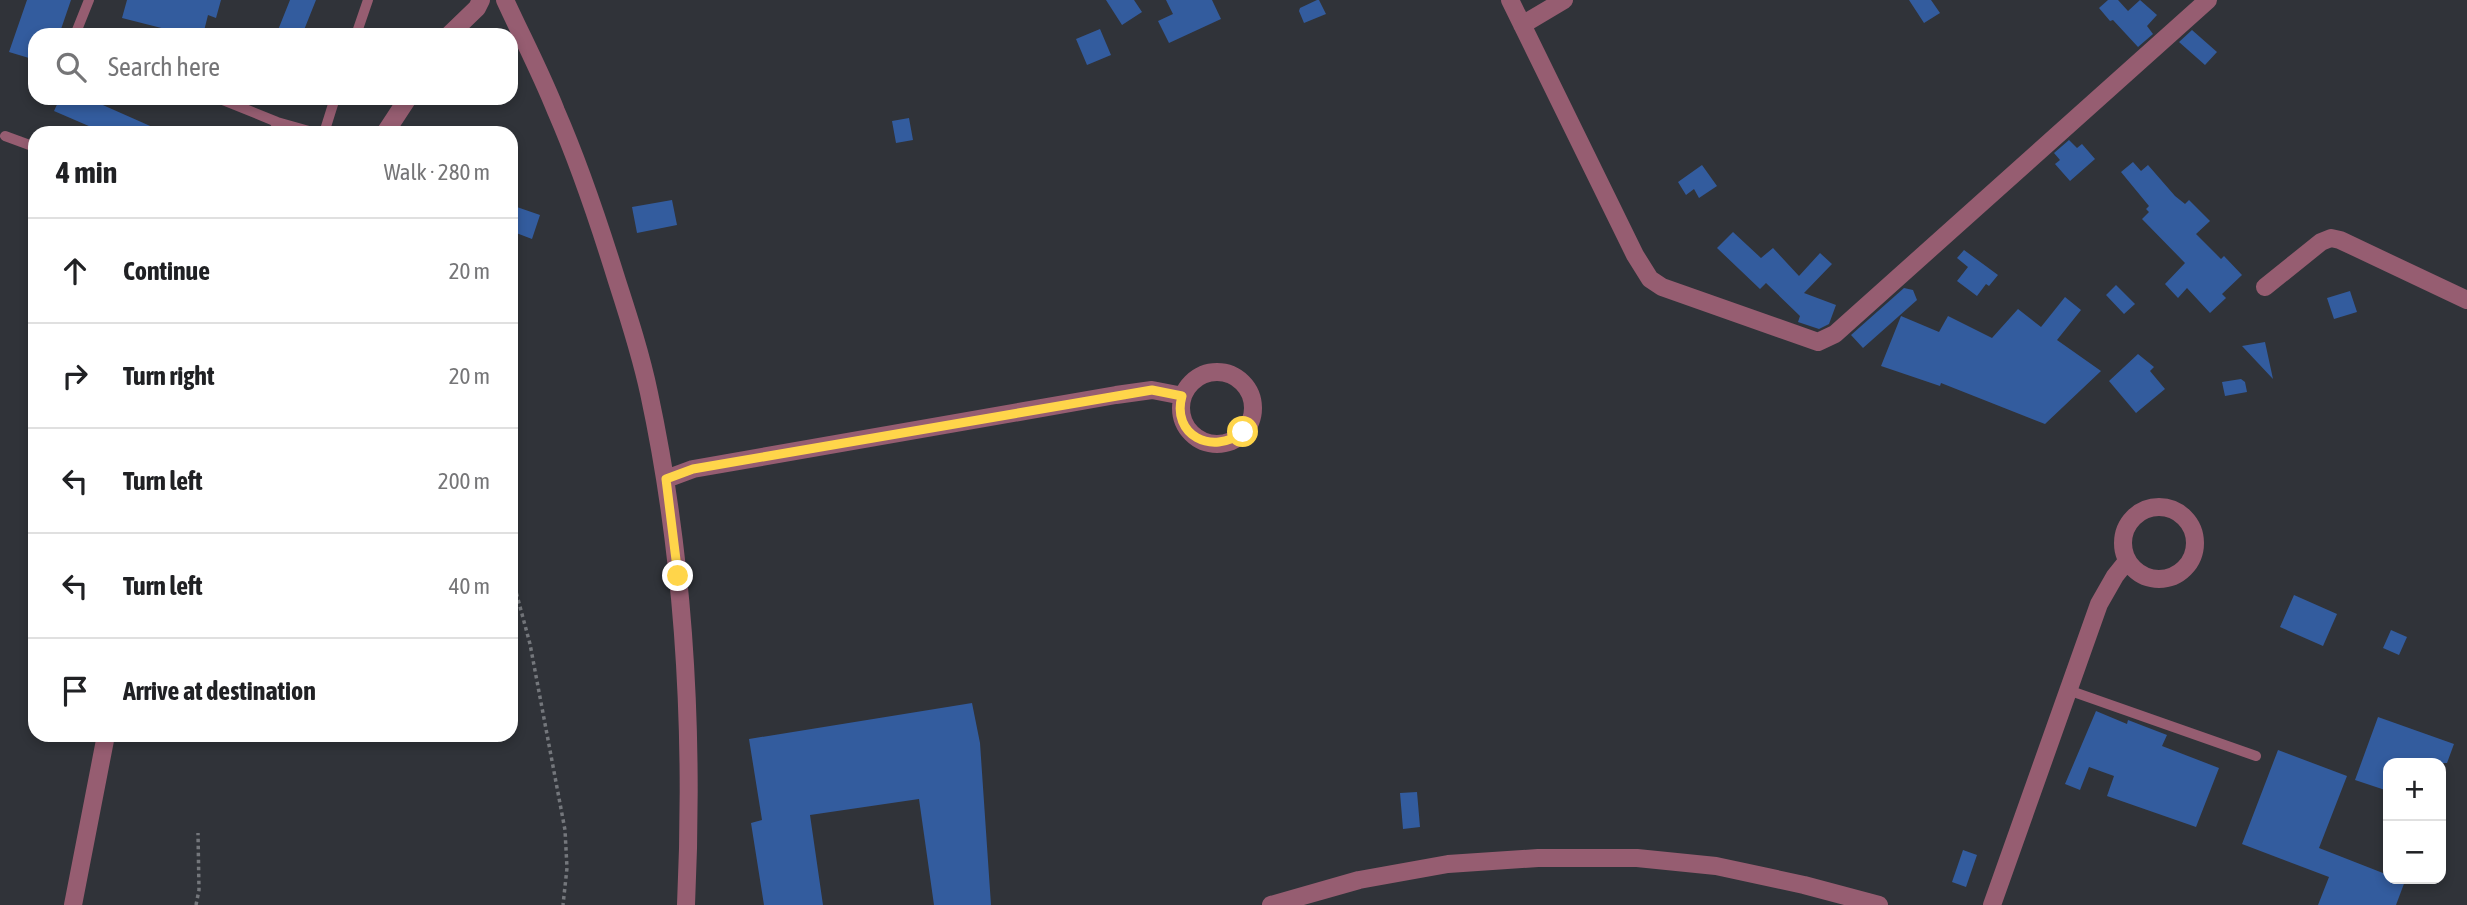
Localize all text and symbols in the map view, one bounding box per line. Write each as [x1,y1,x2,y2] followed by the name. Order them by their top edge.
[28,28,518,105] search box
[52,48,90,86] icon: search
[108,52,220,82] text: Search here
[56,155,117,189] text: 4 min
[384,159,490,185] text: Walk · 280 m
[56,252,94,290] icon: ahead
[123,256,210,286] text: Continue
[449,258,490,284] text: 20 m
[56,357,94,395] icon: right
[123,361,214,391] text: Turn right
[449,363,490,389] text: 20 m
[1227,416,1258,447] route start
[56,462,94,500] icon: left
[123,466,203,496] text: Turn left
[438,468,490,494] text: 200 m
[662,560,693,591] route end
[56,567,94,605] icon: left
[123,571,203,601] text: Turn left
[449,573,490,599] text: 40 m
[56,672,94,710] icon: arrive
[123,676,316,706] text: Arrive at destination
[2383,758,2446,884] map controls
[2383,758,2446,821] button: +
[2383,821,2446,884] button: −

